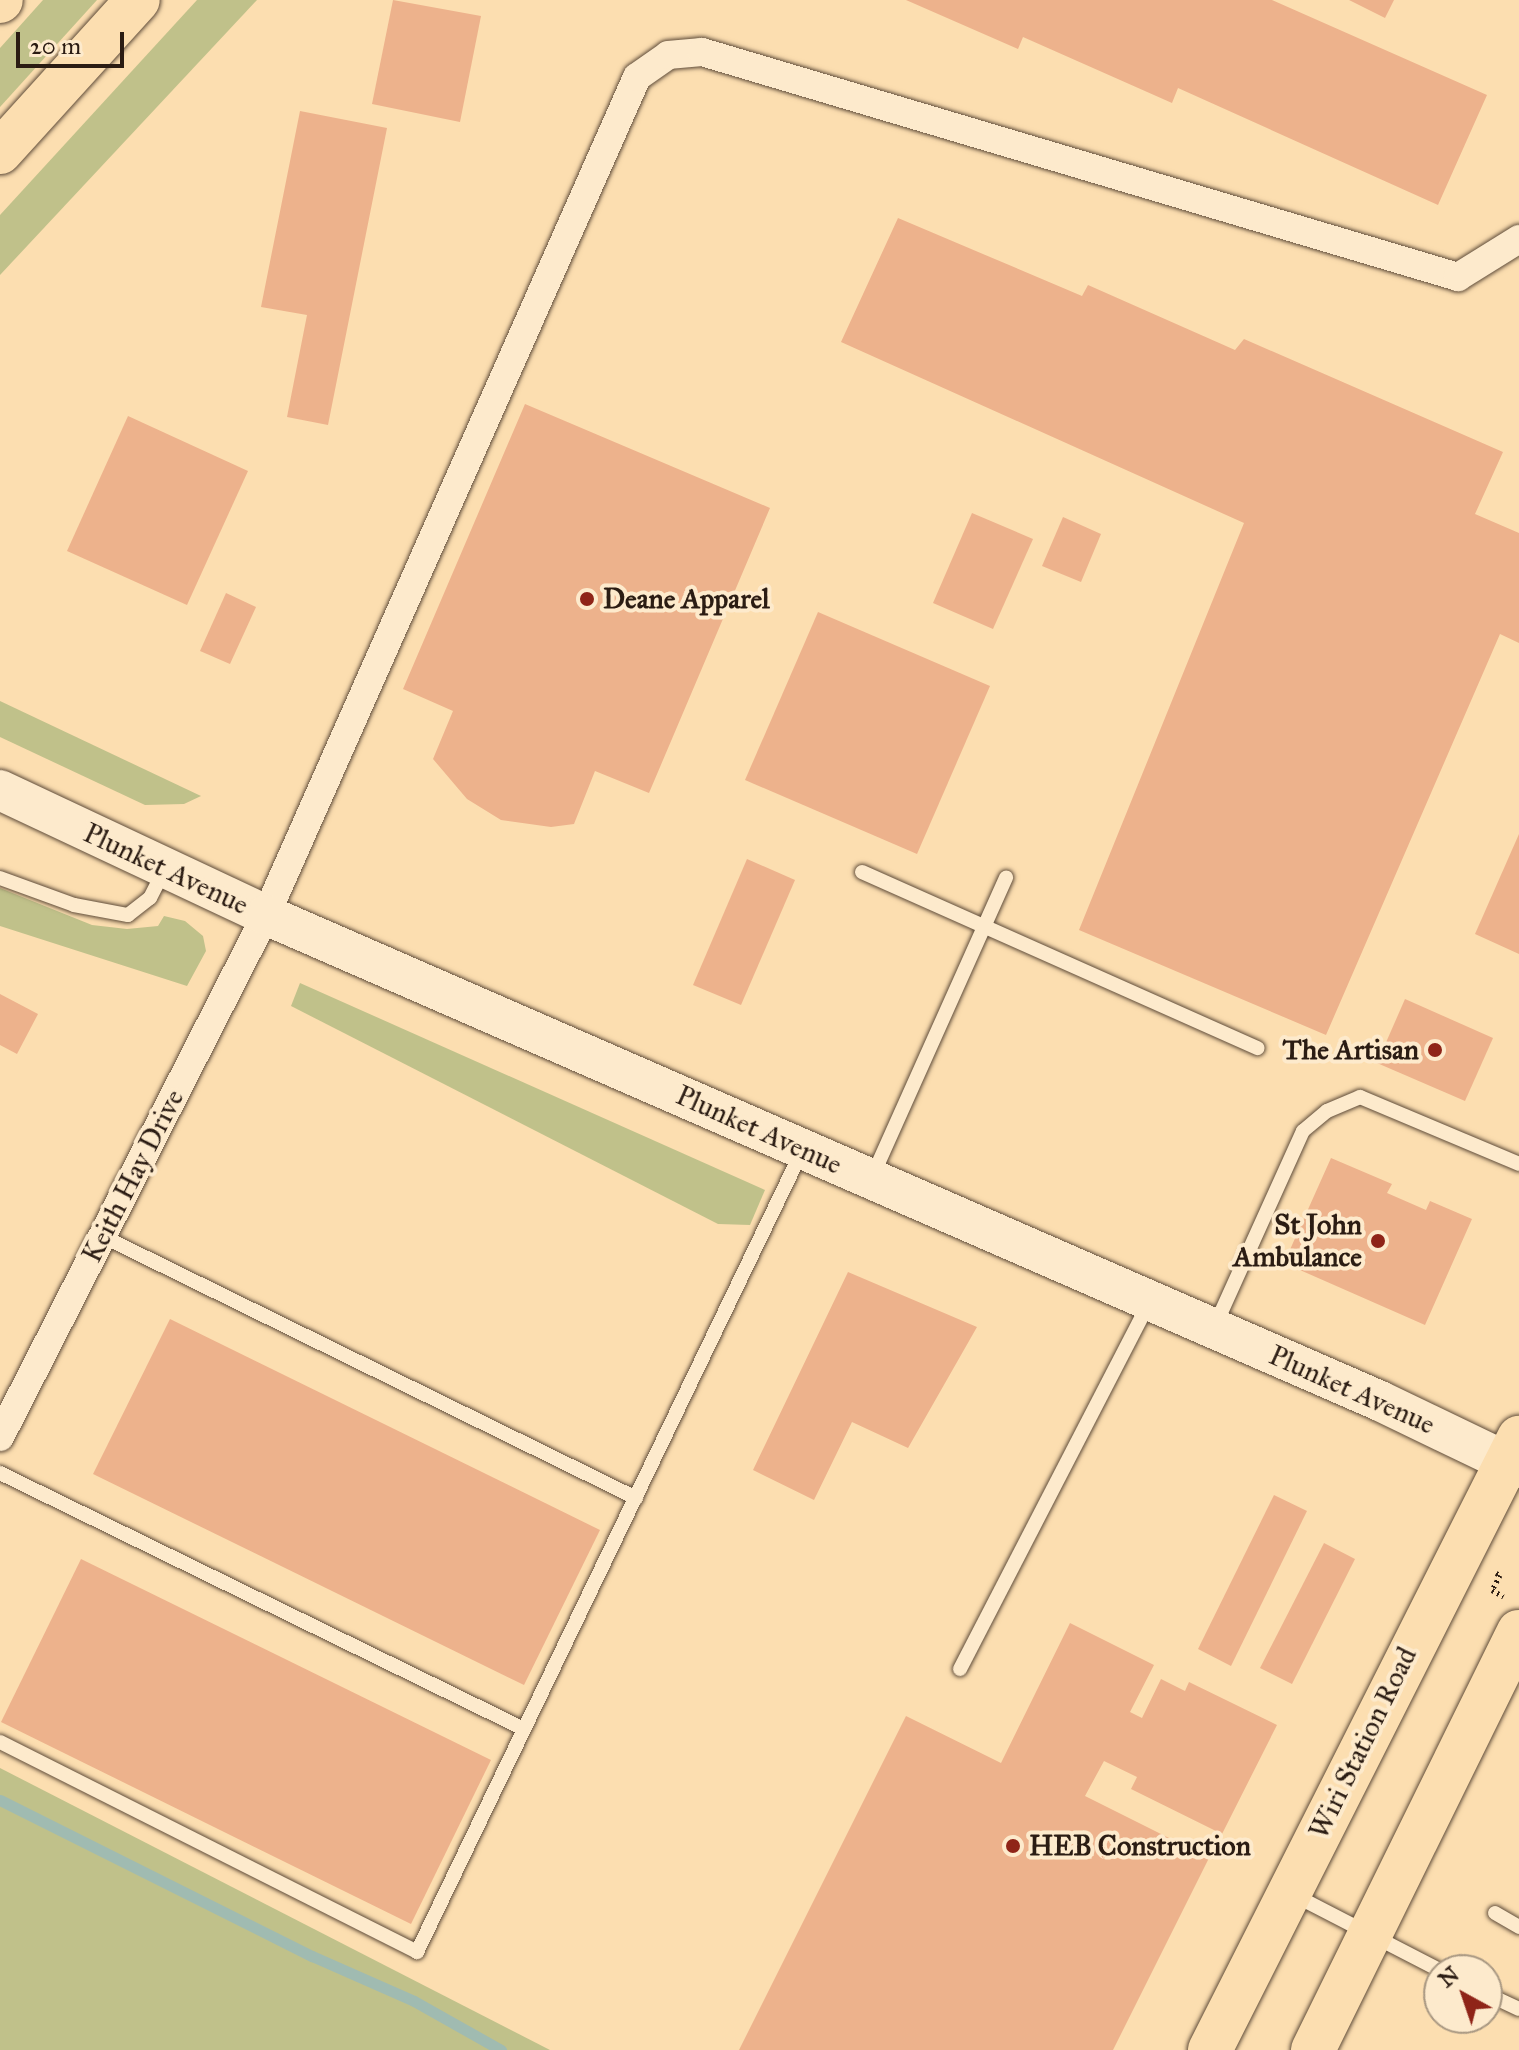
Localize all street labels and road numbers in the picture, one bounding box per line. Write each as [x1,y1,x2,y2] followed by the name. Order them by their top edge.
[78,816,254,922] street label: Plunket Avenue
[671,1078,847,1182] street label: Plunket Avenue
[75,1084,191,1268] street label: Keith Hay Drive
[1264,1338,1440,1442] street label: Plunket Avenue
[1302,1642,1424,1844] street label: Wiri Station Road

